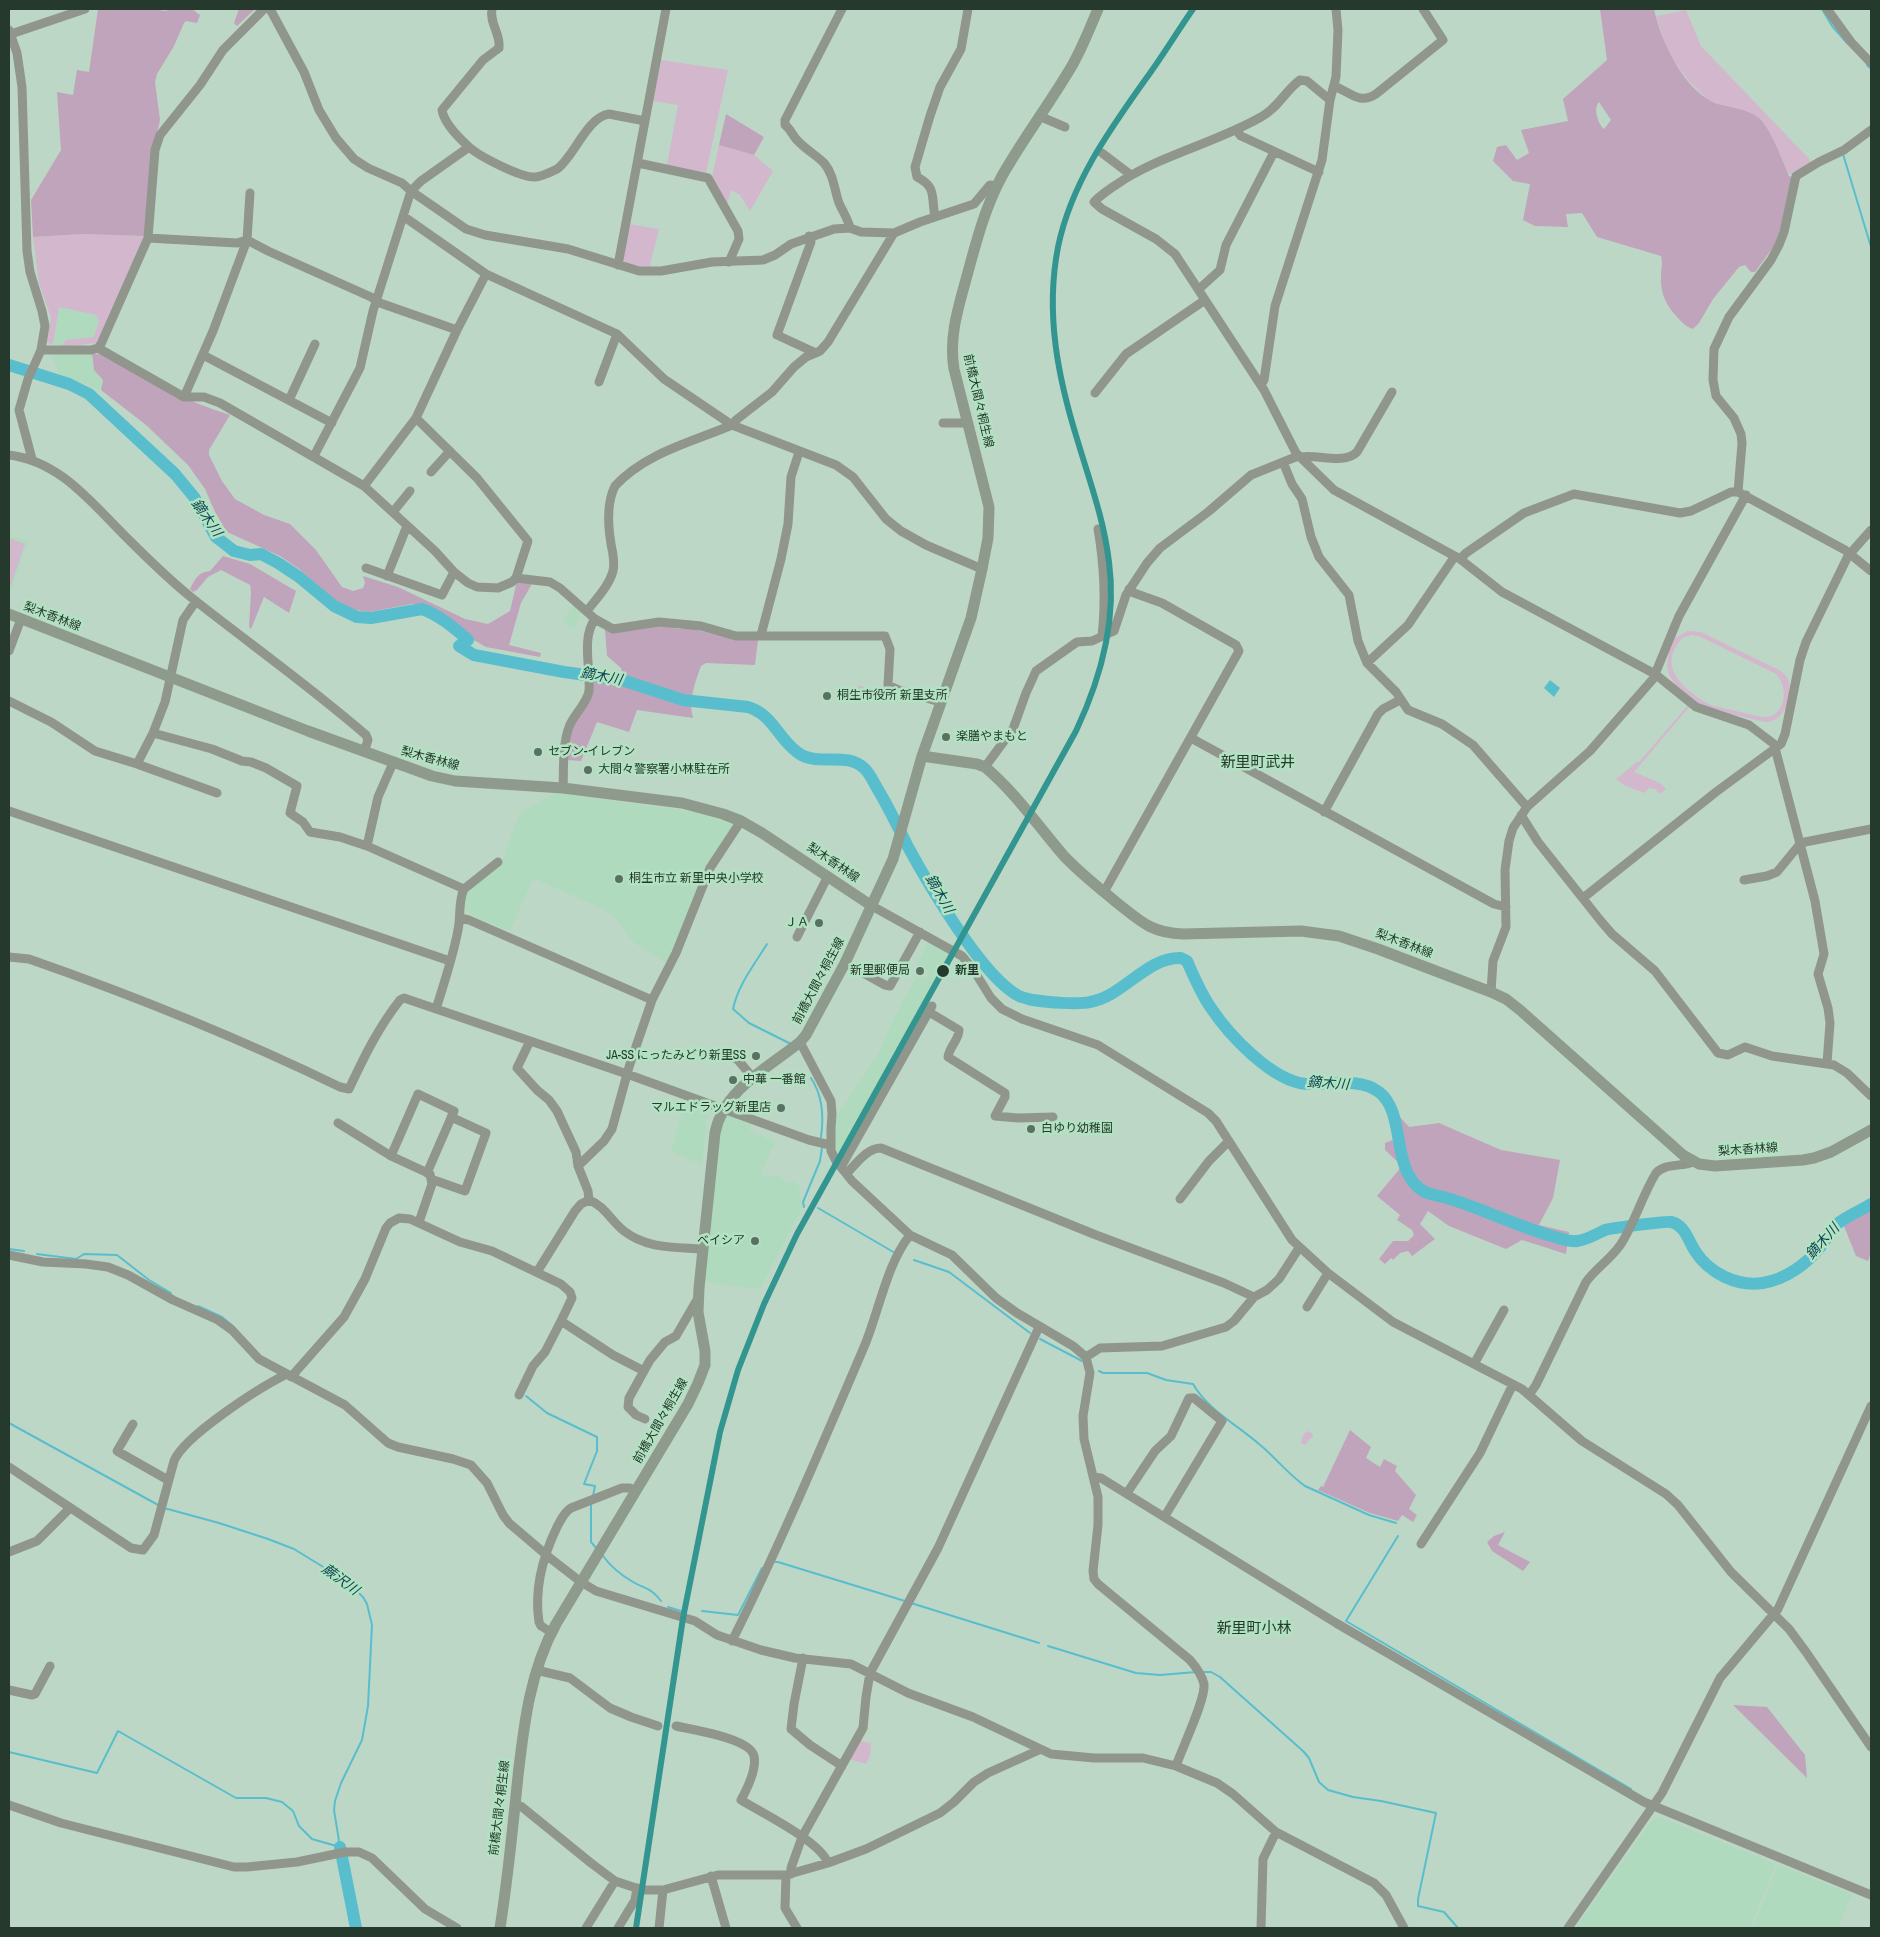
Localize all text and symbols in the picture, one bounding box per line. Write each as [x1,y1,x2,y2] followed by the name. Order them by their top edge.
[960,353,996,449] street label: 前橋大間々桐生線
[187,496,225,540] water label: 鏑木川
[21,600,83,634] street label: 梨木香林線
[579,665,623,689] water label: 鏑木川
[837,689,948,703] place label: 桐生市役所 新里支所
[821,690,833,702] marker: 桐生市役所 新里支所
[956,730,1028,744] place label: 楽膳やまもと
[940,731,952,743] marker: 楽膳やまもと
[399,744,461,774] street label: 梨木香林線
[548,745,635,759] place label: セブン-イレブン
[532,746,544,758] marker: セブン-イレブン
[1221,754,1295,772] district label: 新里町武井
[598,763,730,777] place label: 大間々警察署小林駐在所
[582,764,594,776] marker: 大間々警察署小林駐在所
[804,840,862,886] street label: 梨木香林線
[629,872,764,886] place label: 桐生市立 新里中央小学校
[921,872,957,916] water label: 鏑木川
[613,873,625,885] marker: 桐生市立 新里中央小学校
[785,916,809,930] place label: ＪＡ
[813,917,825,929] marker: ＪＡ
[1373,927,1435,961] street label: 梨木香林線
[790,935,848,1027] street label: 前橋大間々桐生線
[935,963,951,979] marker: 新里
[850,964,910,978] place label: 新里郵便局
[955,964,979,978] place label: 新里
[914,965,926,977] marker: 新里郵便局
[606,1049,746,1063] place label: JA-SS にったみどり新里SS
[750,1050,762,1062] marker: JA-SS にったみどり新里SS
[743,1073,806,1087] place label: 中華 一番館
[727,1074,739,1086] marker: 中華 一番館
[1306,1074,1350,1094] water label: 鏑木川
[651,1101,771,1115] place label: マルエドラッグ新里店
[775,1102,787,1114] marker: マルエドラッグ新里店
[1041,1122,1113,1136] place label: 白ゆり幼稚園
[1025,1123,1037,1135] marker: 白ゆり幼稚園
[1718,1141,1778,1159] street label: 梨木香林線
[1803,1221,1843,1263] water label: 鏑木川
[697,1234,745,1248] place label: ベイシア
[749,1235,761,1247] marker: ベイシア
[631,1376,691,1466] street label: 前橋大間々桐生線
[318,1561,362,1599] water label: 蕨沢川
[1217,1620,1291,1638] district label: 新里町小林
[487,1759,513,1857] street label: 前橋大間々桐生線

